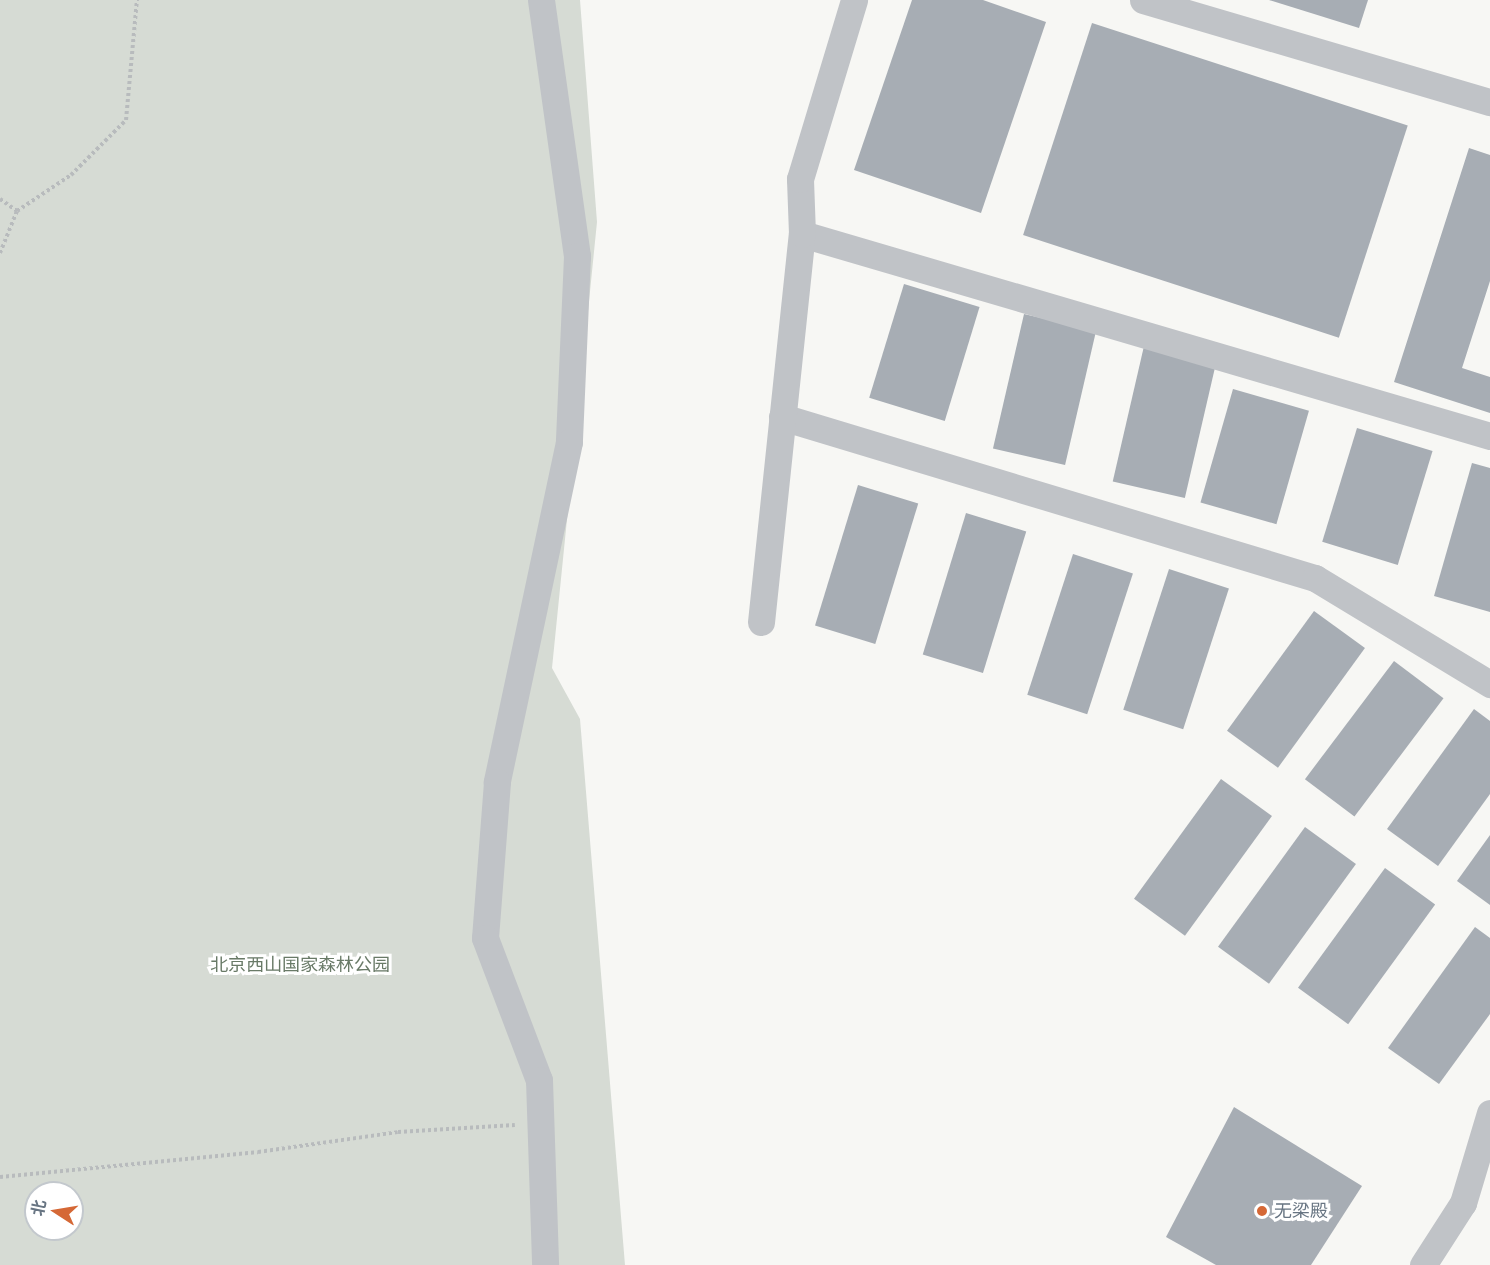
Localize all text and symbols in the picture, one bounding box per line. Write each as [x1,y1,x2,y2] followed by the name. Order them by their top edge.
[210,954,390,976] park label: 北京西山国家森林公园
[24,1181,84,1241] north arrow
[28,1198,49,1217] text: 北
[1274,1200,1328,1222] place label: 无梁殿
[1255,1204,1269,1218] marker: 无梁殿

